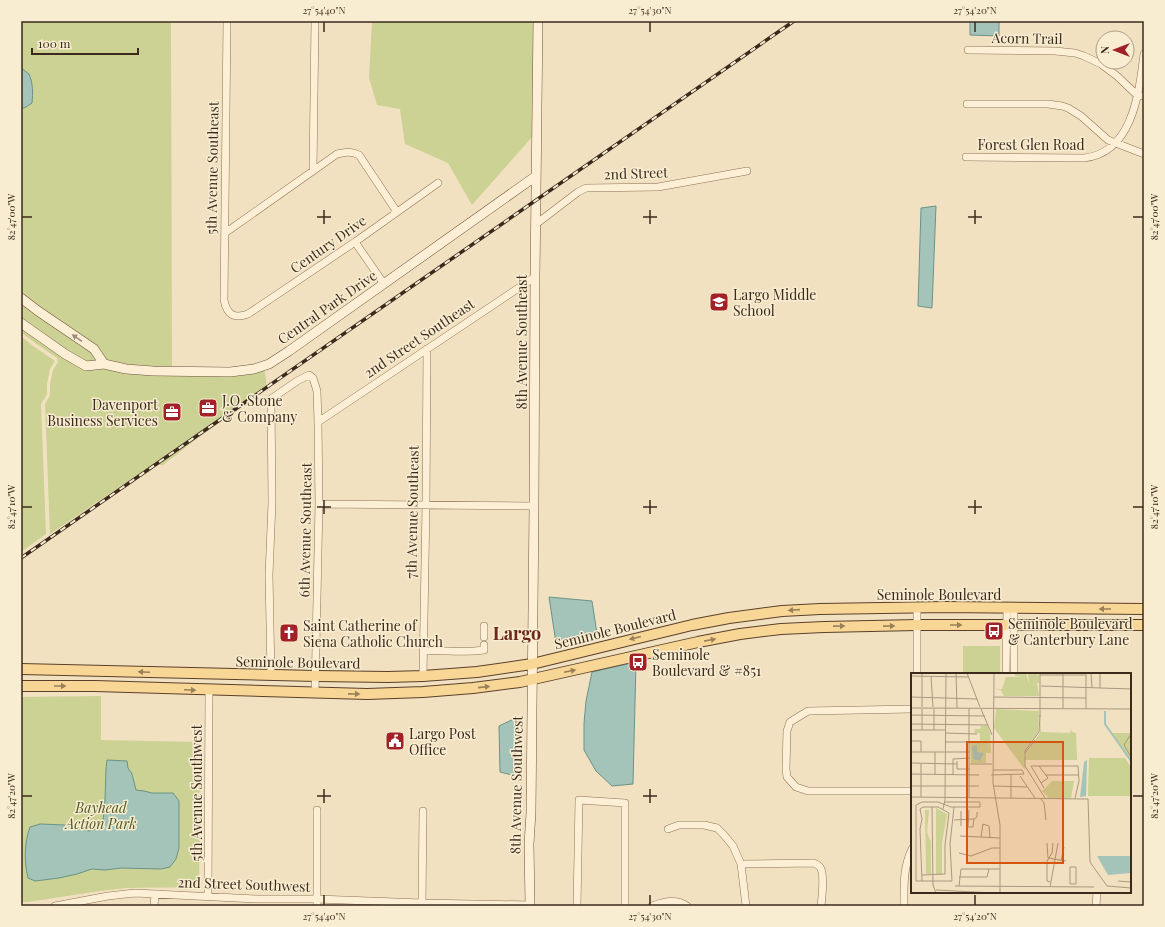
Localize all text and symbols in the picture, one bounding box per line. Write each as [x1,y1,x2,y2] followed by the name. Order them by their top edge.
[303,3,346,17] text: 27°54'40"N
[628,3,672,17] text: 27°54'30"N
[953,3,997,17] text: 27°54'20"N
[990,28,1063,48] street label: Acorn Trail
[32,30,138,56] scale bar
[1095,30,1135,70] north arrow
[38,35,71,51] text: 100 m
[1097,46,1112,54] text: N
[201,100,223,235] street label: 5th Avenue Southeast
[977,135,1085,154] street label: Forest Glen Road
[604,162,669,184] street label: 2nd Street
[4,193,18,240] text: 82°47'00"W
[1147,193,1161,240] text: 82°47'00"W
[286,211,370,277] street label: Century Drive
[274,266,380,348] street label: Central Park Drive
[512,273,531,410] street label: 8th Avenue Southeast
[733,285,816,320] place label: Largo Middle School
[708,291,730,313] school or university icon: Largo Middle School
[360,293,479,382] street label: 2nd Street Southeast
[72,334,82,342] one-way arrow
[221,391,297,426] place label: J.O. Stone & Company
[47,395,159,430] place label: Davenport Business Services
[197,397,219,419] office icon: J.O. Stone & Company
[161,401,183,423] office icon: Davenport Business Services
[401,444,423,579] street label: 7th Avenue Southeast
[294,461,316,598] street label: 6th Avenue Southeast
[4,484,18,529] text: 82°47'10"W
[1147,484,1161,529] text: 82°47'10"W
[877,585,1001,604] street label: Seminole Boulevard
[552,605,678,653] street label: Seminole Boulevard
[1098,606,1111,612] one-way arrow
[788,607,800,614] one-way arrow
[1008,614,1133,649] place label: Seminole Boulevard & Canterbury Lane
[303,616,444,651] place label: Saint Catherine of Siena Catholic Church
[983,620,1005,642] bus stop icon: Seminole Boulevard & Canterbury Lane
[493,621,541,645] district label: Largo
[278,622,300,644] church icon: Saint Catherine of Siena Catholic Church
[950,622,963,628] one-way arrow
[833,623,846,629] one-way arrow
[883,623,896,629] one-way arrow
[629,636,642,642] one-way arrow
[704,637,716,643] one-way arrow
[652,645,761,680] place label: Seminole Boulevard & #851
[235,651,361,673] street label: Seminole Boulevard
[627,651,649,673] bus stop icon: Seminole Boulevard & #851
[138,668,150,675] one-way arrow
[564,668,576,674] one-way arrow
[911,673,1131,893] inset map
[54,683,67,689] one-way arrow
[478,683,490,690] one-way arrow
[184,686,196,693] one-way arrow
[348,690,360,697] one-way arrow
[505,715,527,854] street label: 8th Avenue Southwest
[187,723,206,862] street label: 5th Avenue Southwest
[409,724,477,759] place label: Largo Post Office
[384,730,406,752] public building icon: Largo Post Office
[4,772,18,819] text: 82°47'20"W
[1147,772,1161,819] text: 82°47'20"W
[64,798,136,833] park label: Bayhead Action Park
[177,872,312,896] street label: 2nd Street Southwest
[303,909,346,923] text: 27°54'40"N
[628,909,672,923] text: 27°54'30"N
[953,909,997,923] text: 27°54'20"N

